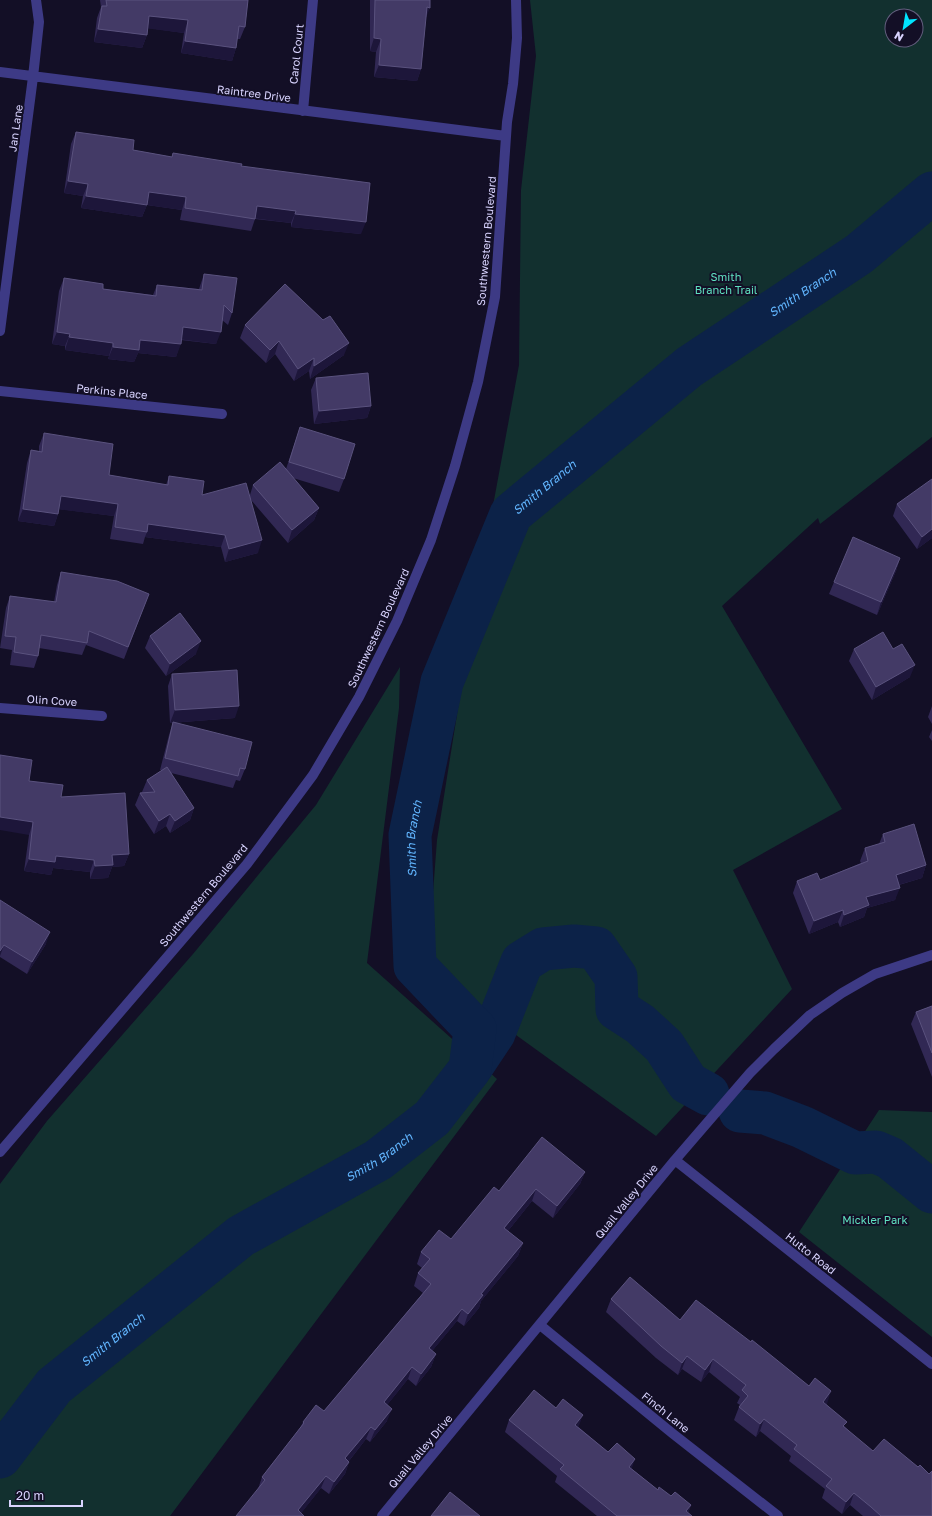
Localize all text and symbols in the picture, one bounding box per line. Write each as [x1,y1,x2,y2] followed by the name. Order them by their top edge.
[884,8,924,48] north arrow
[286,23,306,85] street label: Carol Court
[892,29,906,45] text: N
[216,82,292,104] street label: Raintree Drive
[5,104,25,152] street label: Jan Lane
[474,176,498,306] street label: Southwestern Boulevard
[766,264,839,320] water label: Smith Branch
[695,270,758,296] park label: Smith Branch Trail
[76,381,148,401] street label: Perkins Place
[509,456,579,517] water label: Smith Branch
[345,566,411,690] street label: Southwestern Boulevard
[26,692,78,708] street label: Olin Cove
[402,798,425,877] water label: Smith Branch
[156,841,250,949] street label: Southwestern Boulevard
[343,1128,416,1184] water label: Smith Branch
[592,1161,660,1241] street label: Quail Valley Drive
[842,1213,908,1226] park label: Mickler Park
[783,1229,839,1277] street label: Hutto Road
[77,1309,148,1369] water label: Smith Branch
[640,1389,692,1435] street label: Finch Lane
[385,1411,455,1491] street label: Quail Valley Drive
[10,1482,82,1508] scale bar
[16,1488,44,1503] text: 20 m

